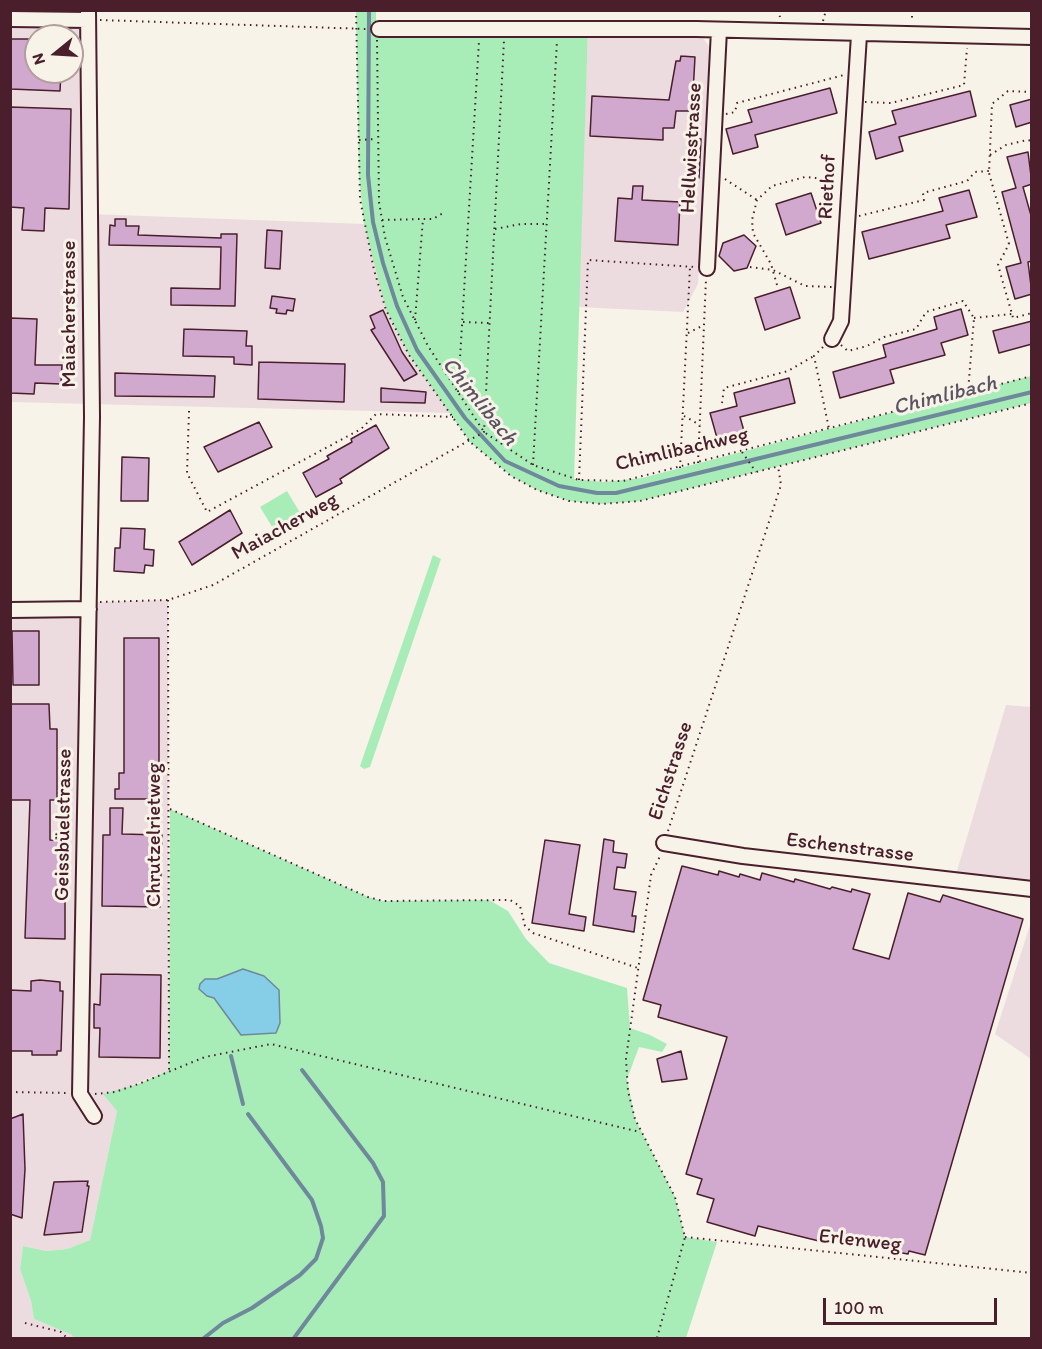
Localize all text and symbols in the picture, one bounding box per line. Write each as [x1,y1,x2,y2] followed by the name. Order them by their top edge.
[24,24,84,84] north arrow
[28,51,49,67] text: N
[676,82,708,214] street label: Hellwisstrasse
[814,154,842,220] street label: Riethof
[57,240,83,388] street label: Maiacherstrasse
[435,353,523,451] water label: Chimlibach
[891,370,999,422] water label: Chimlibach
[613,422,751,478] street label: Chimlibachweg
[227,487,343,567] street label: Maiacherweg
[643,719,699,823] street label: Eichstrasse
[50,749,78,901] street label: Geissbüelstrasse
[142,763,168,907] street label: Chrutzelrietweg
[785,828,915,868] street label: Eschenstrasse
[818,1224,902,1258] street label: Erlenweg
[826,1286,1000,1324] scale bar
[834,1297,884,1319] text: 100 m

